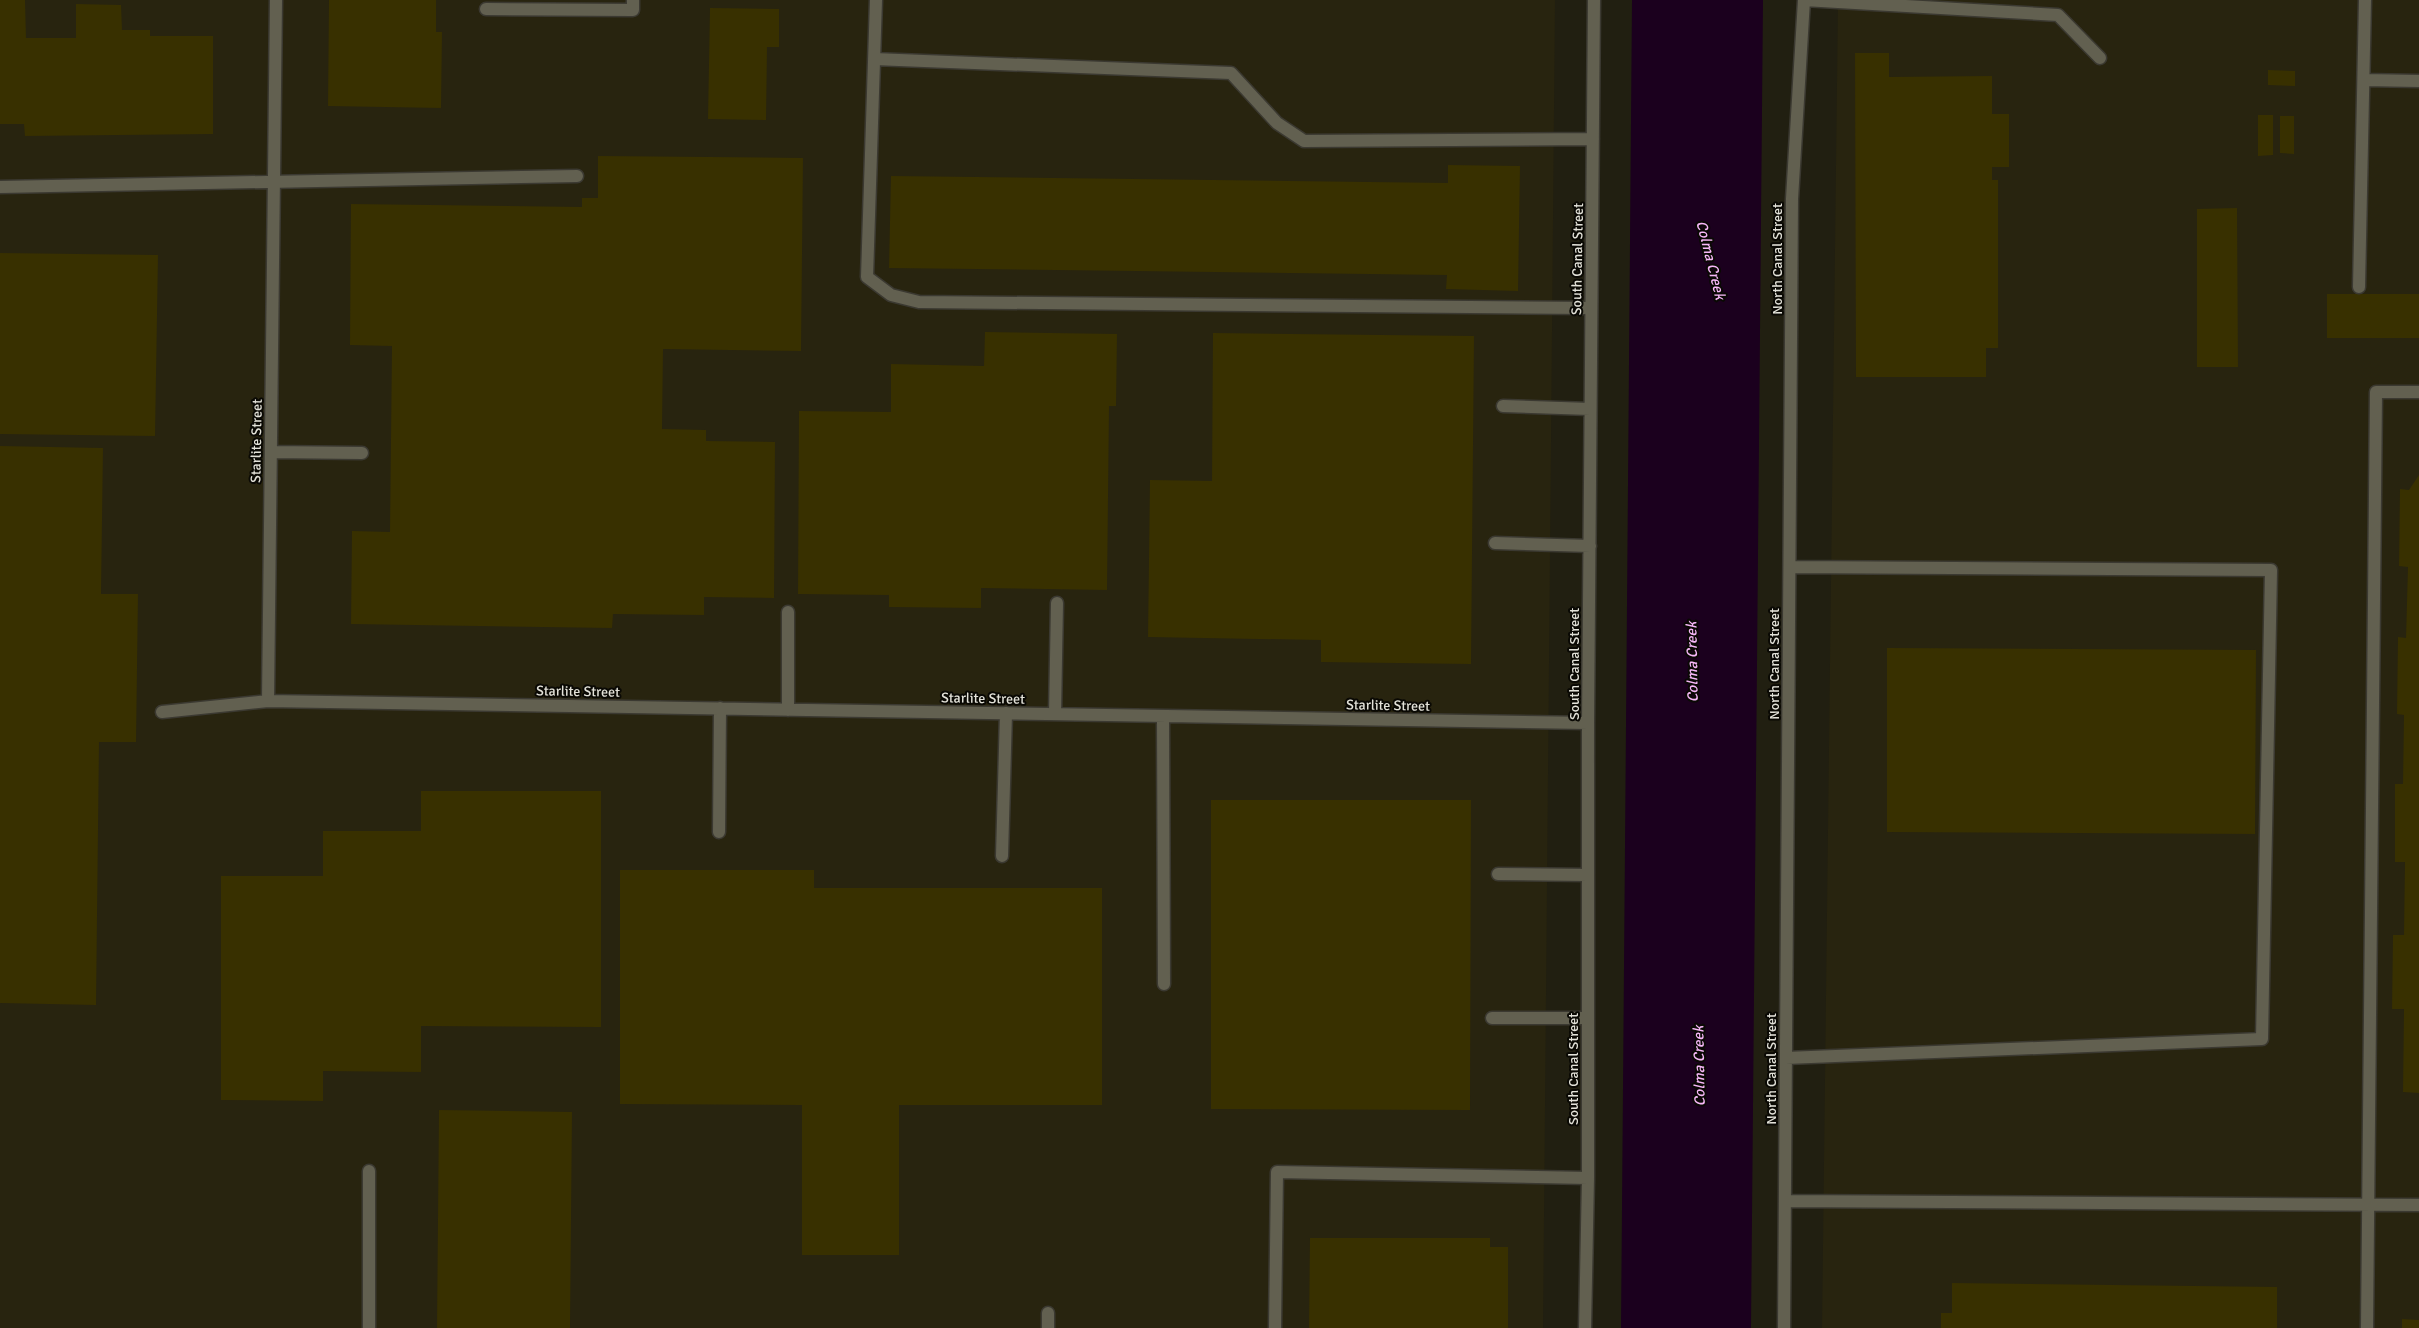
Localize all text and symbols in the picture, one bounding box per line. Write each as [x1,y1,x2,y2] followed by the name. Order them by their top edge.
[1568,203,1587,315] street label: South Canal Street
[1769,203,1786,315] street label: North Canal Street
[1692,219,1730,303] water label: Colma Creek
[247,399,266,483] street label: Starlite Street
[1566,608,1583,720] street label: South Canal Street
[1766,608,1783,720] street label: North Canal Street
[1682,620,1702,703] water label: Colma Creek
[536,682,620,701] street label: Starlite Street
[941,689,1025,708] street label: Starlite Street
[1346,696,1430,715] street label: Starlite Street
[1565,1013,1582,1125] street label: South Canal Street
[1763,1013,1780,1125] street label: North Canal Street
[1689,1024,1709,1107] water label: Colma Creek

